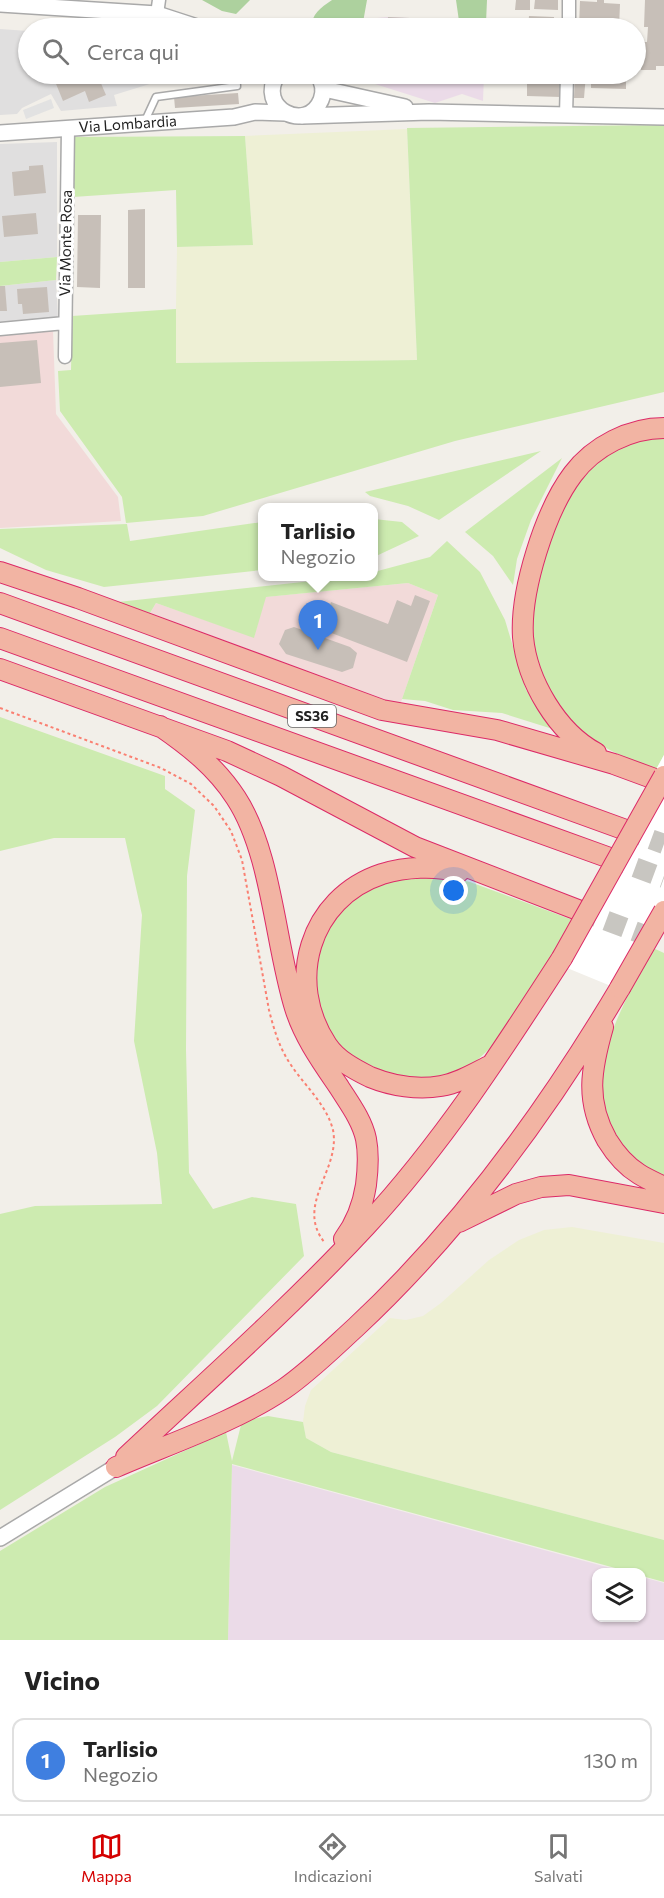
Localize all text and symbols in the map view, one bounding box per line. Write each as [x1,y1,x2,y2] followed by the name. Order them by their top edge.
[18,18,646,84] search box
[39,35,72,68] icon: search
[87,38,179,65] text: Cerca qui
[78,111,177,136] street label: Via Lombardia
[55,190,75,296] street label: Via Monte Rosa
[258,503,378,581] popup
[280,517,355,544] text: Tarlisio
[280,544,356,568] text: Negozio
[298,600,338,650] pin: 1
[288,705,336,727] road number: SS36
[439,876,468,905] your location
[592,1568,646,1622] map controls
[592,1568,646,1622] button: layers
[24,1664,100,1695] text: Vicino
[83,1735,158,1762] text: Tarlisio
[41,1748,50,1772] text: 1
[584,1748,638,1772] text: 130 m
[83,1762,158,1786] text: Negozio
[81,1830,132,1885] tab: Mappa
[294,1830,372,1885] tab: Indicazioni
[534,1830,583,1885] tab: Salvati

